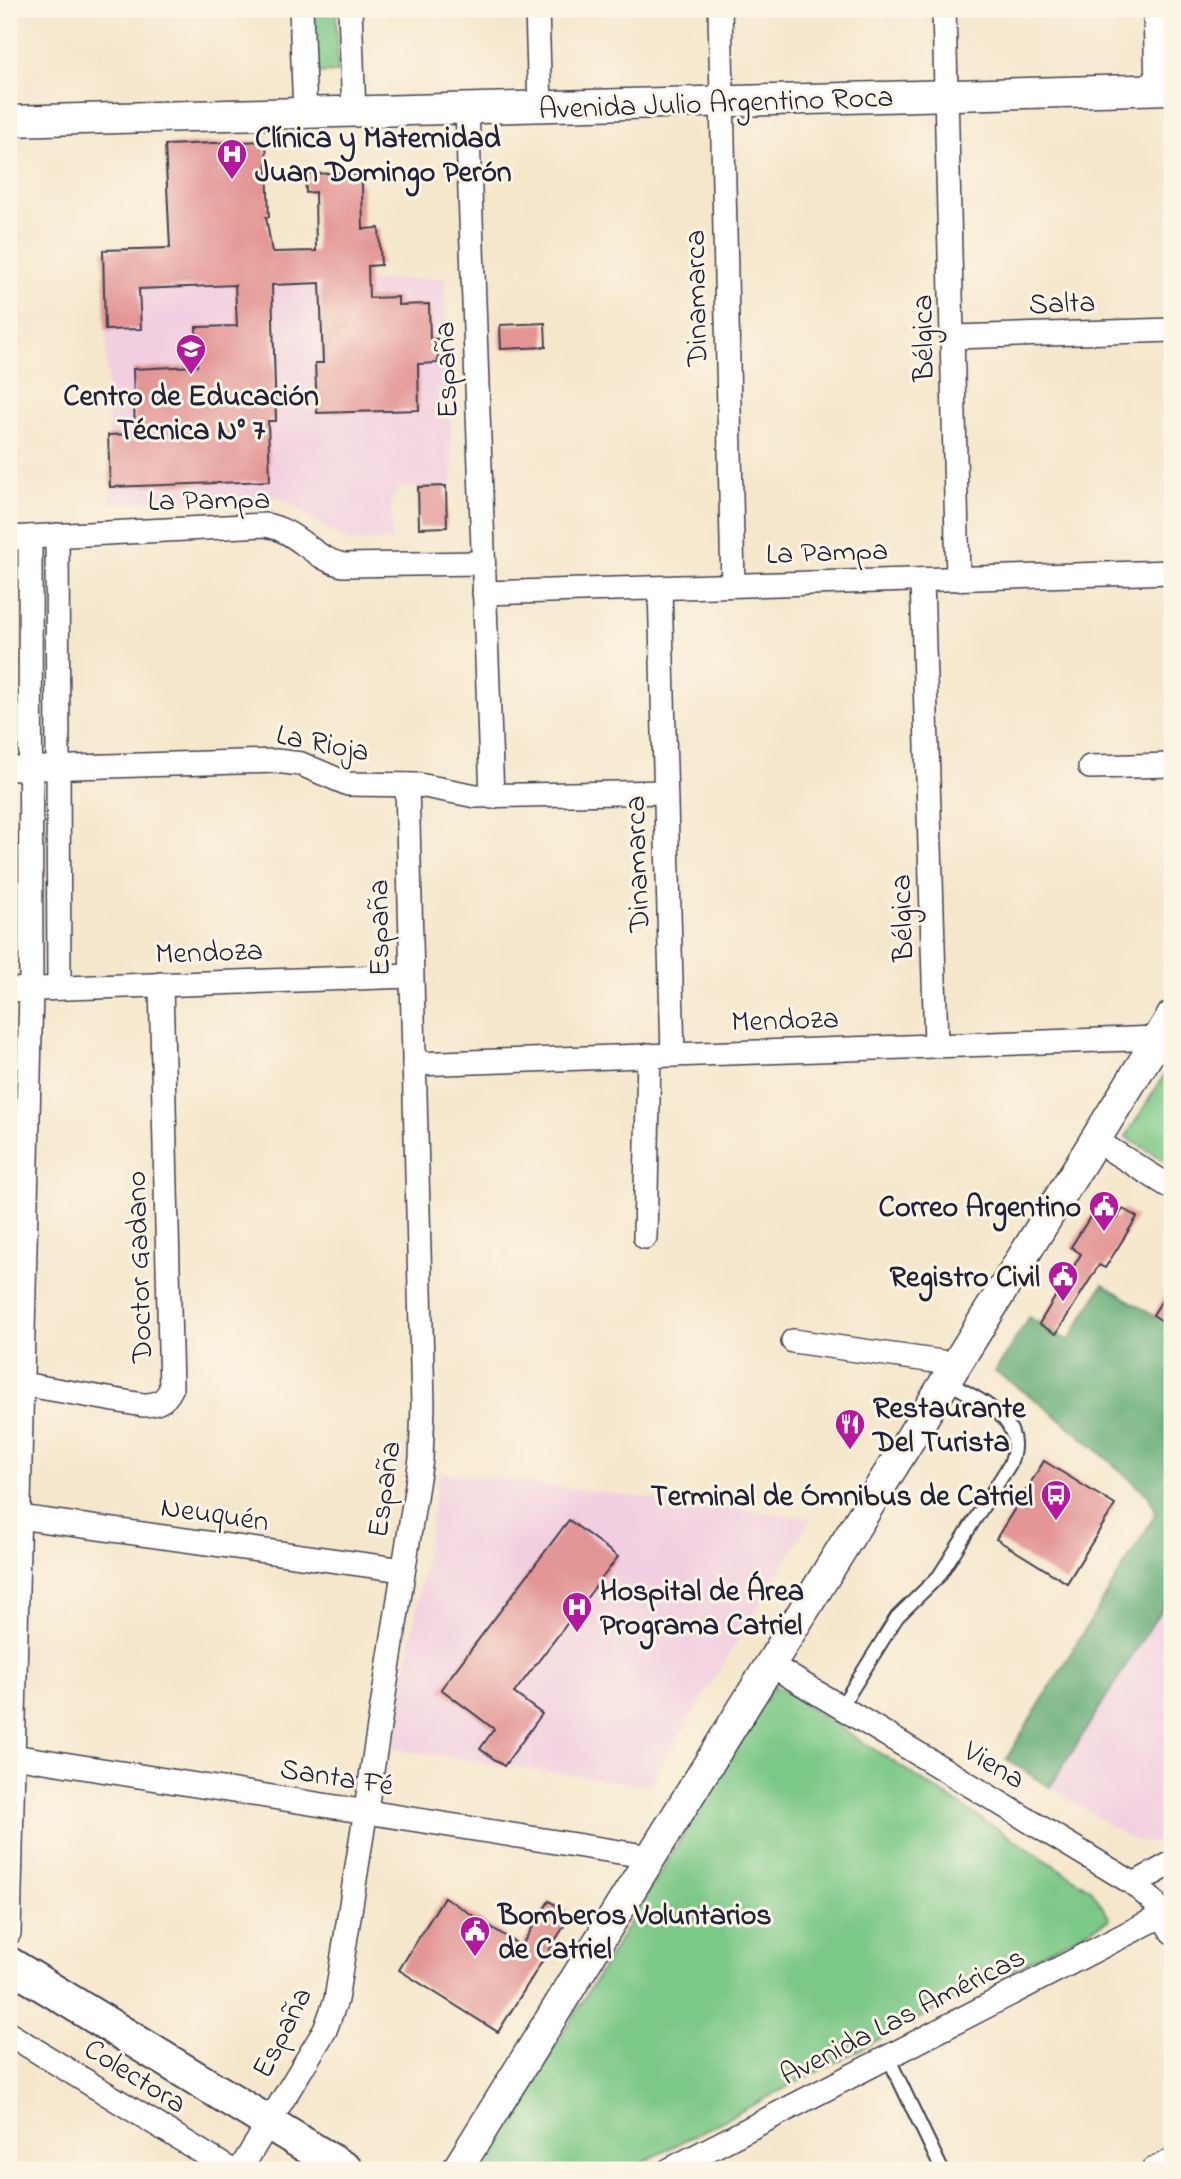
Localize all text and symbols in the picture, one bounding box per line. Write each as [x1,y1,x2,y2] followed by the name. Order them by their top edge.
[538,77,894,133] street label: Avenida Julio Argentino Roca
[255,118,512,197] place label: Clínica y Maternidad Juan Domingo Perón
[215,137,249,181] hospital icon: Clínica y Maternidad Juan Domingo Perón
[675,229,721,368] street label: Dinamarca
[1028,282,1096,328] street label: Salta
[902,294,948,383] street label: Bélgica
[424,321,472,419] street label: España
[174,332,208,376] school or university icon: Centro de Educación Técnica N° 7
[63,376,319,454] place label: Centro de Educación Técnica N° 7
[147,479,271,525] street label: La Pampa
[765,530,889,578] street label: La Pampa
[272,714,373,776] street label: La Rioja
[615,795,663,934] street label: Dinamarca
[880,874,928,963] street label: Bélgica
[358,879,404,977] street label: España
[155,930,264,978] street label: Mendoza
[731,998,840,1046] street label: Mendoza
[116,1170,166,1365] street label: Doctor Gadano
[878,1187,1081,1232] place label: Correo Argentino
[1087,1189,1121,1233] public building icon: Correo Argentino
[889,1257,1040,1302] place label: Registro Civil
[1046,1259,1080,1303] public building icon: Registro Civil
[871,1388,1027,1466] place label: Restaurante Del Turista
[833,1407,867,1451] restaurant icon: Restaurante Del Turista
[357,1438,415,1540] street label: España
[650,1476,1033,1520] place label: Terminal de Ómnibus de Catriel
[1039,1478,1073,1522] bus stop icon: Terminal de Ómnibus de Catriel
[158,1487,271,1545] street label: Neuquén
[600,1570,804,1650] place label: Hospital de Área Programa Catriel
[560,1590,594,1634] hospital icon: Hospital de Área Programa Catriel
[953,1730,1033,1802] street label: Viena
[277,1748,397,1810] street label: Santa Fé
[496,1895,772,1973] place label: Bomberos Voluntarios de Catriel
[458,1914,492,1958] public building icon: Bomberos Voluntarios de Catriel
[773,1937,1034,2099] street label: Avenida Las Américas
[242,1980,325,2087] street label: España
[74,2029,194,2126] street label: Colectora

